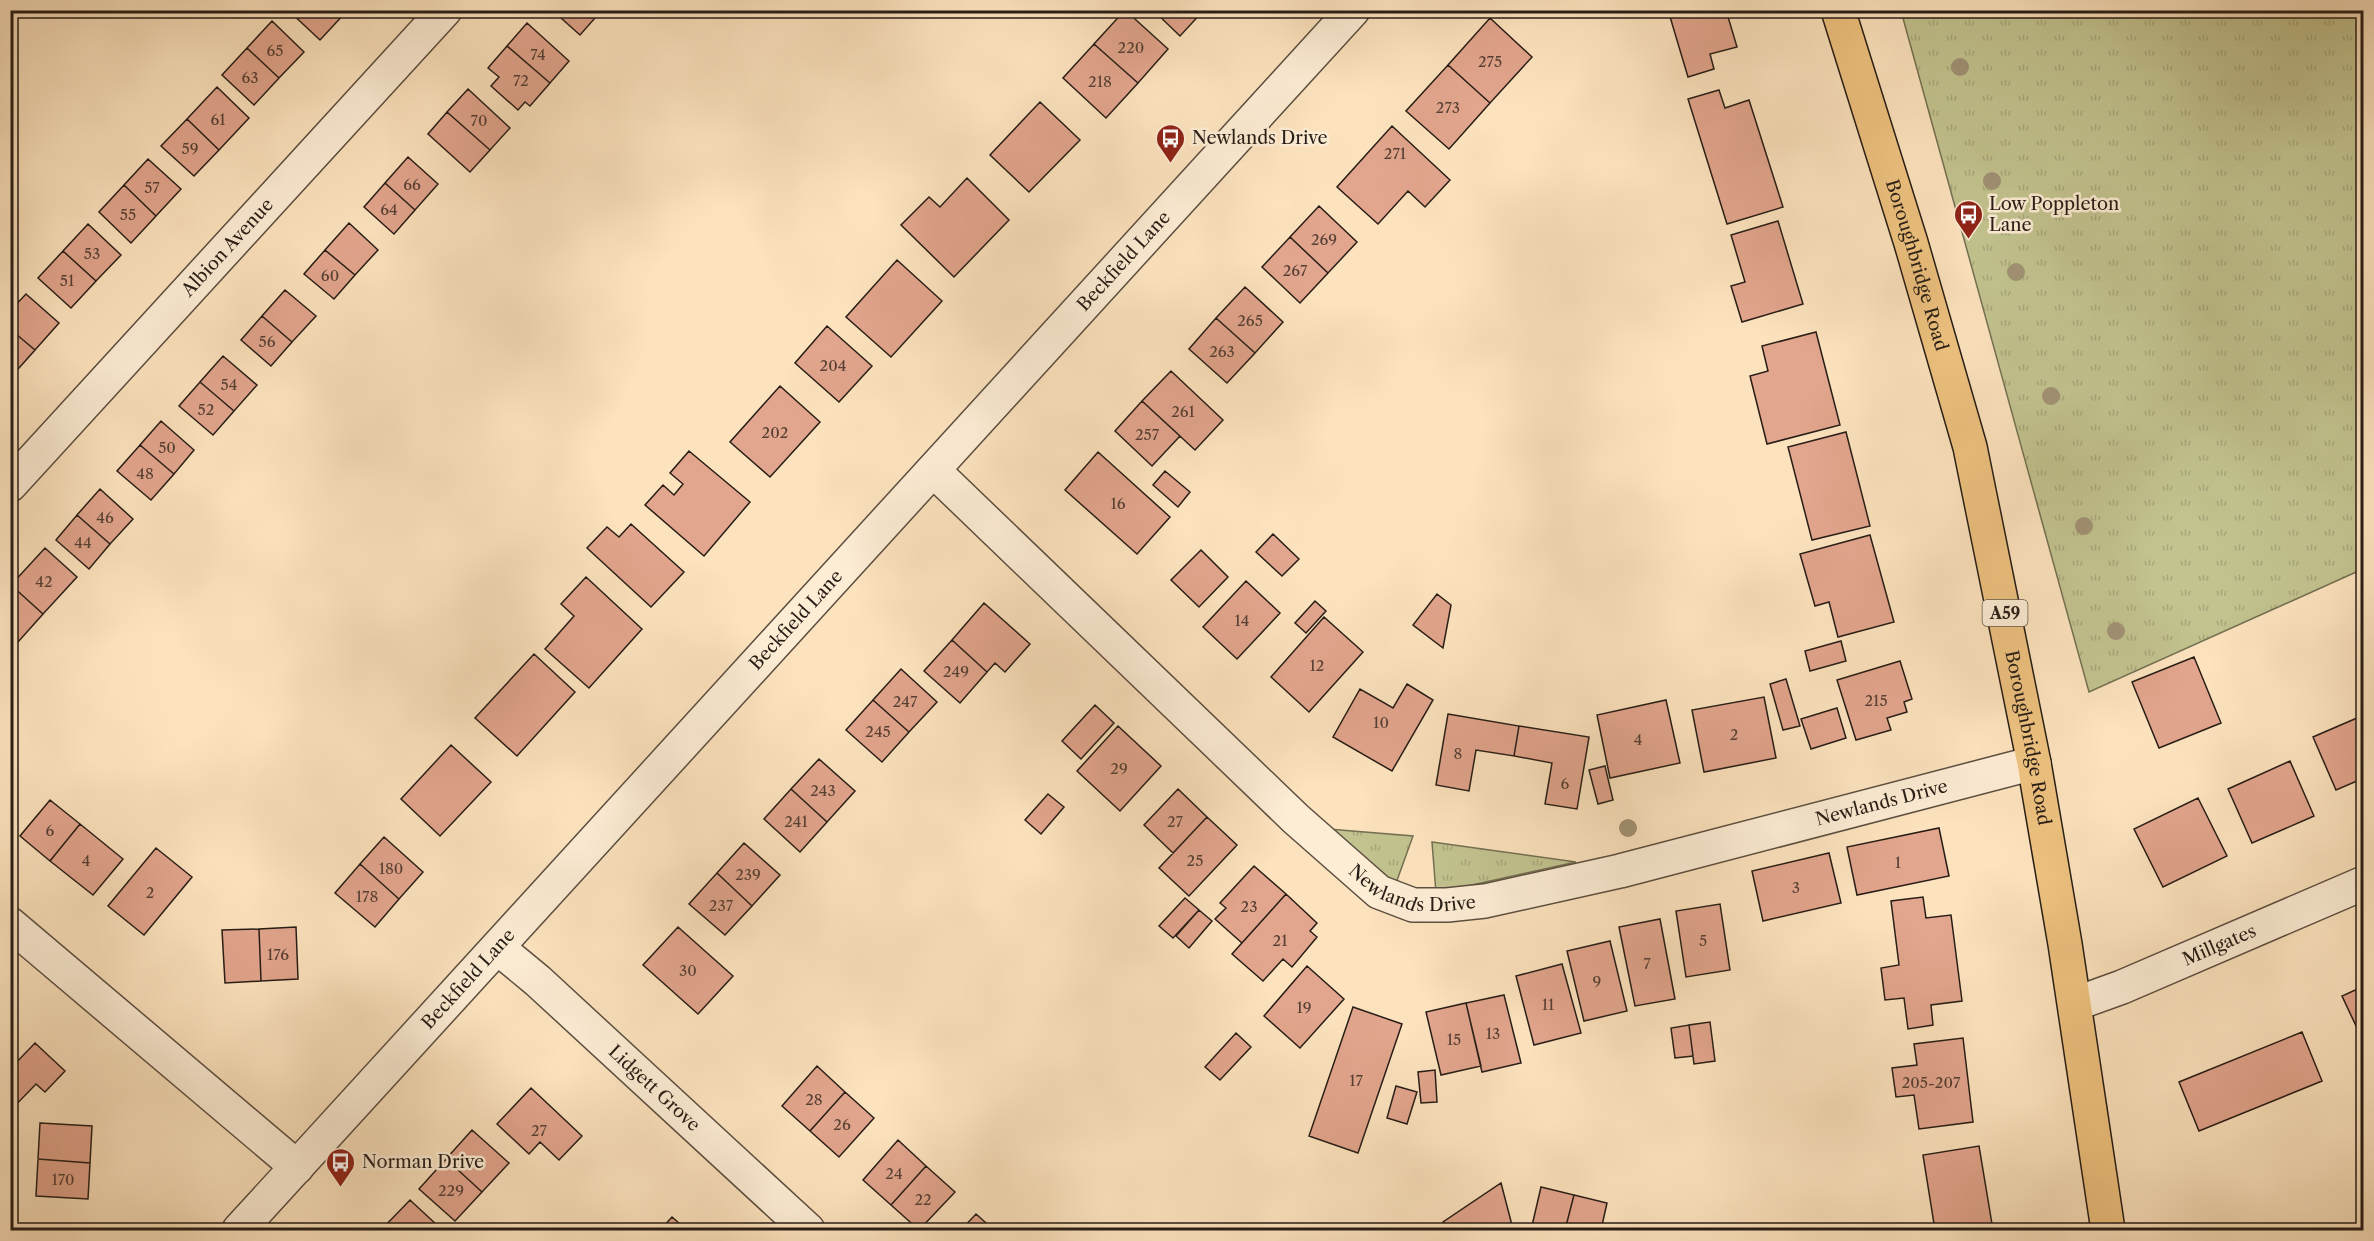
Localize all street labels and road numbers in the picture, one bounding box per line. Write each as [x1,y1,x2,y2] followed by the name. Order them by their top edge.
[1881,177,1953,353] street label: Boroughbridge Road
[176,194,278,302] street label: Albion Avenue
[1072,207,1175,316] street label: Beckfield Lane
[745,565,847,675] street label: Beckfield Lane
[1982,600,2028,626] road number: A59
[2000,648,2055,827] street label: Boroughbridge Road
[1813,775,1950,831] street label: Newlands Drive
[1344,860,1477,916] street label: Newlands Drive
[2179,920,2259,971] street label: Millgates
[417,924,519,1034] street label: Beckfield Lane
[604,1040,705,1136] street label: Lidgett Grove

